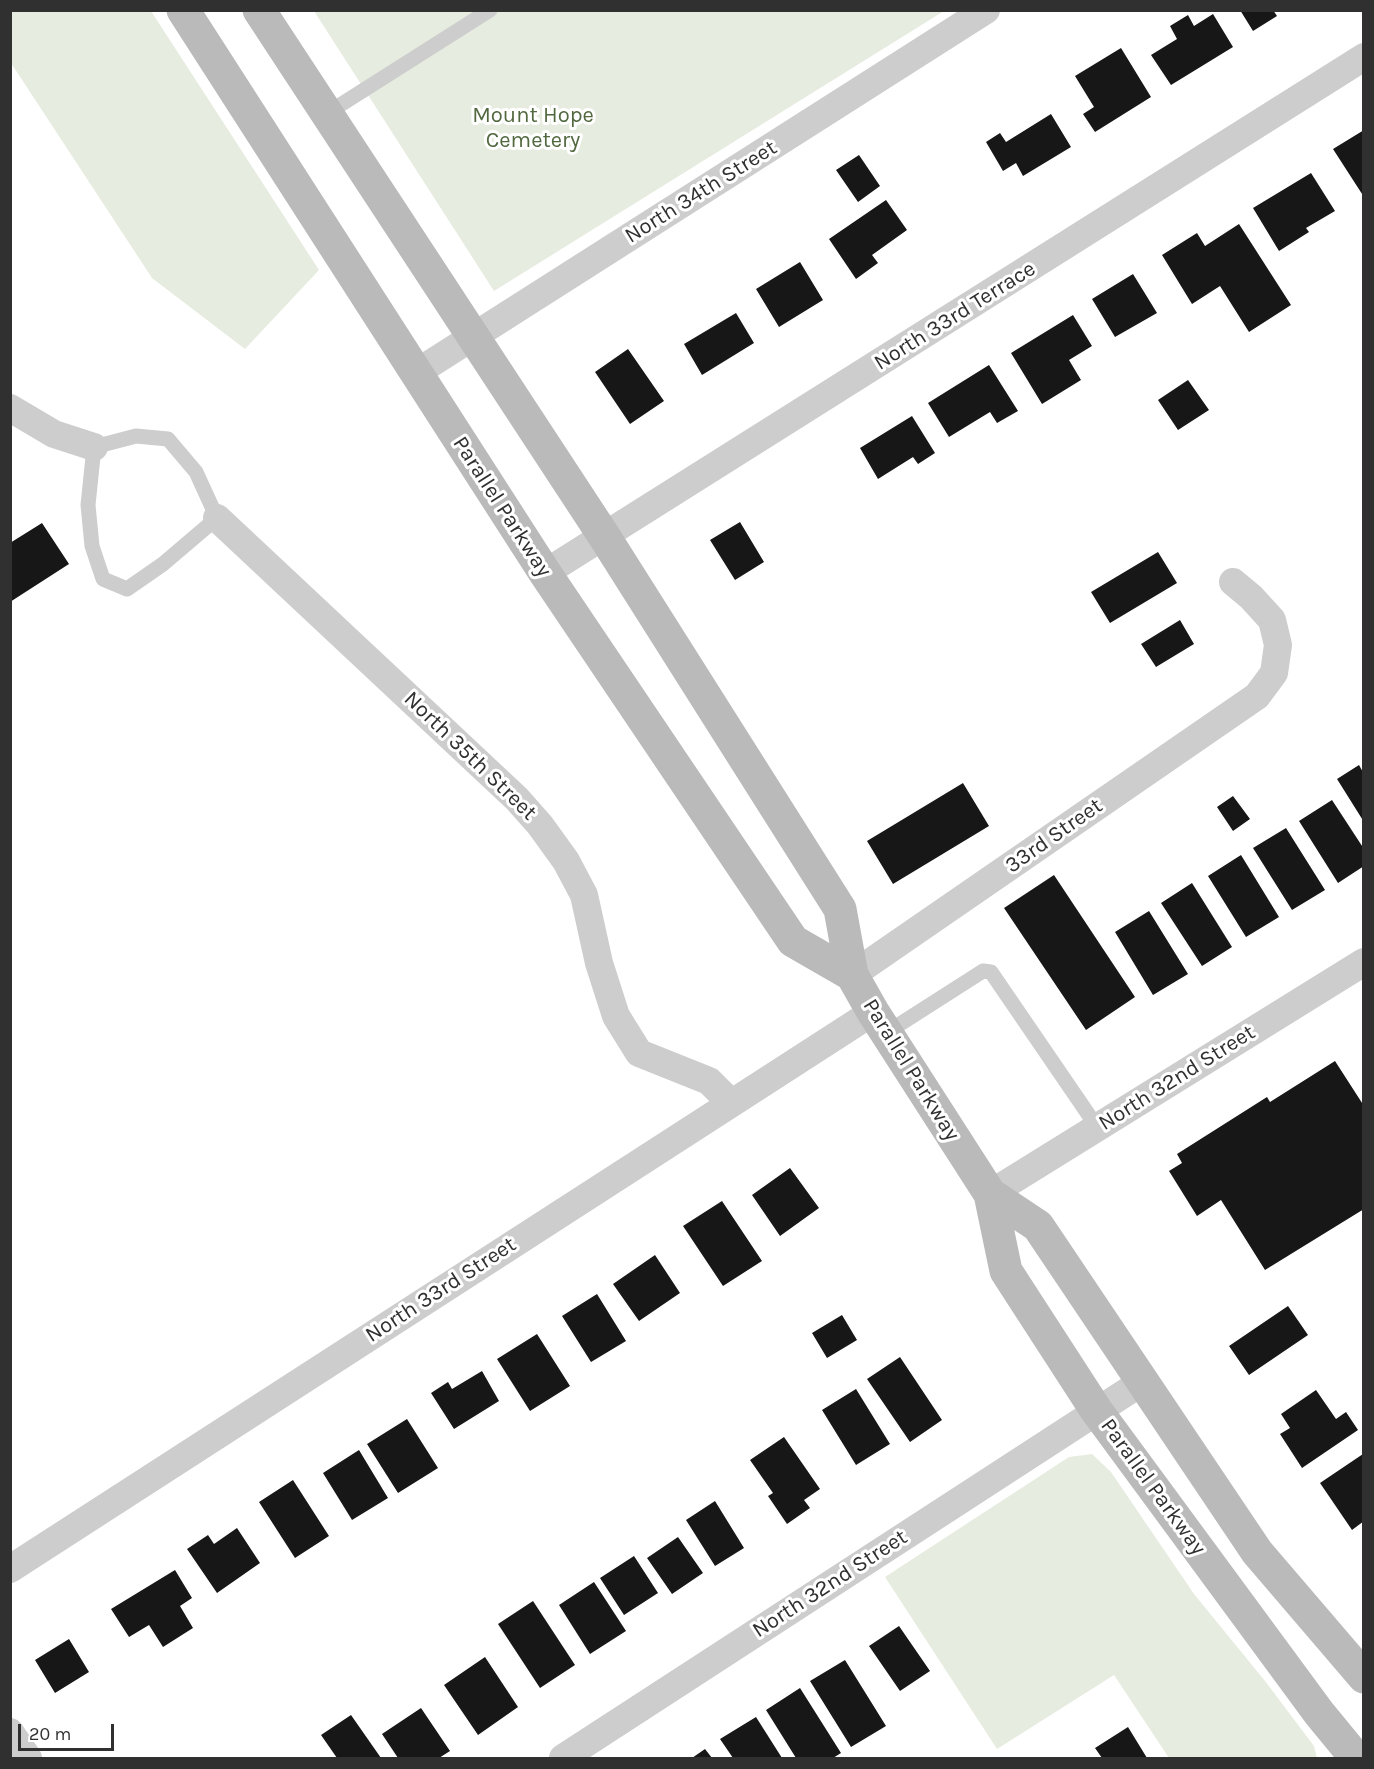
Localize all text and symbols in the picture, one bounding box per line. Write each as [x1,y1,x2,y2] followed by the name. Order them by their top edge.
[472,103,594,154] park label: Mount Hope Cemetery
[620,135,782,249] street label: North 34th Street
[869,256,1041,376] street label: North 33rd Terrace
[447,432,557,582] street label: Parallel Parkway
[398,686,542,826] street label: North 35th Street
[1000,793,1108,879] street label: 33rd Street
[857,994,965,1146] street label: Parallel Parkway
[1094,1019,1260,1137] street label: North 32nd Street
[361,1231,521,1349] street label: North 33rd Street
[1095,1414,1211,1560] street label: Parallel Parkway
[748,1524,912,1644] street label: North 32nd Street
[21,1712,117,1750] scale bar
[29,1723,71,1745] text: 20 m

